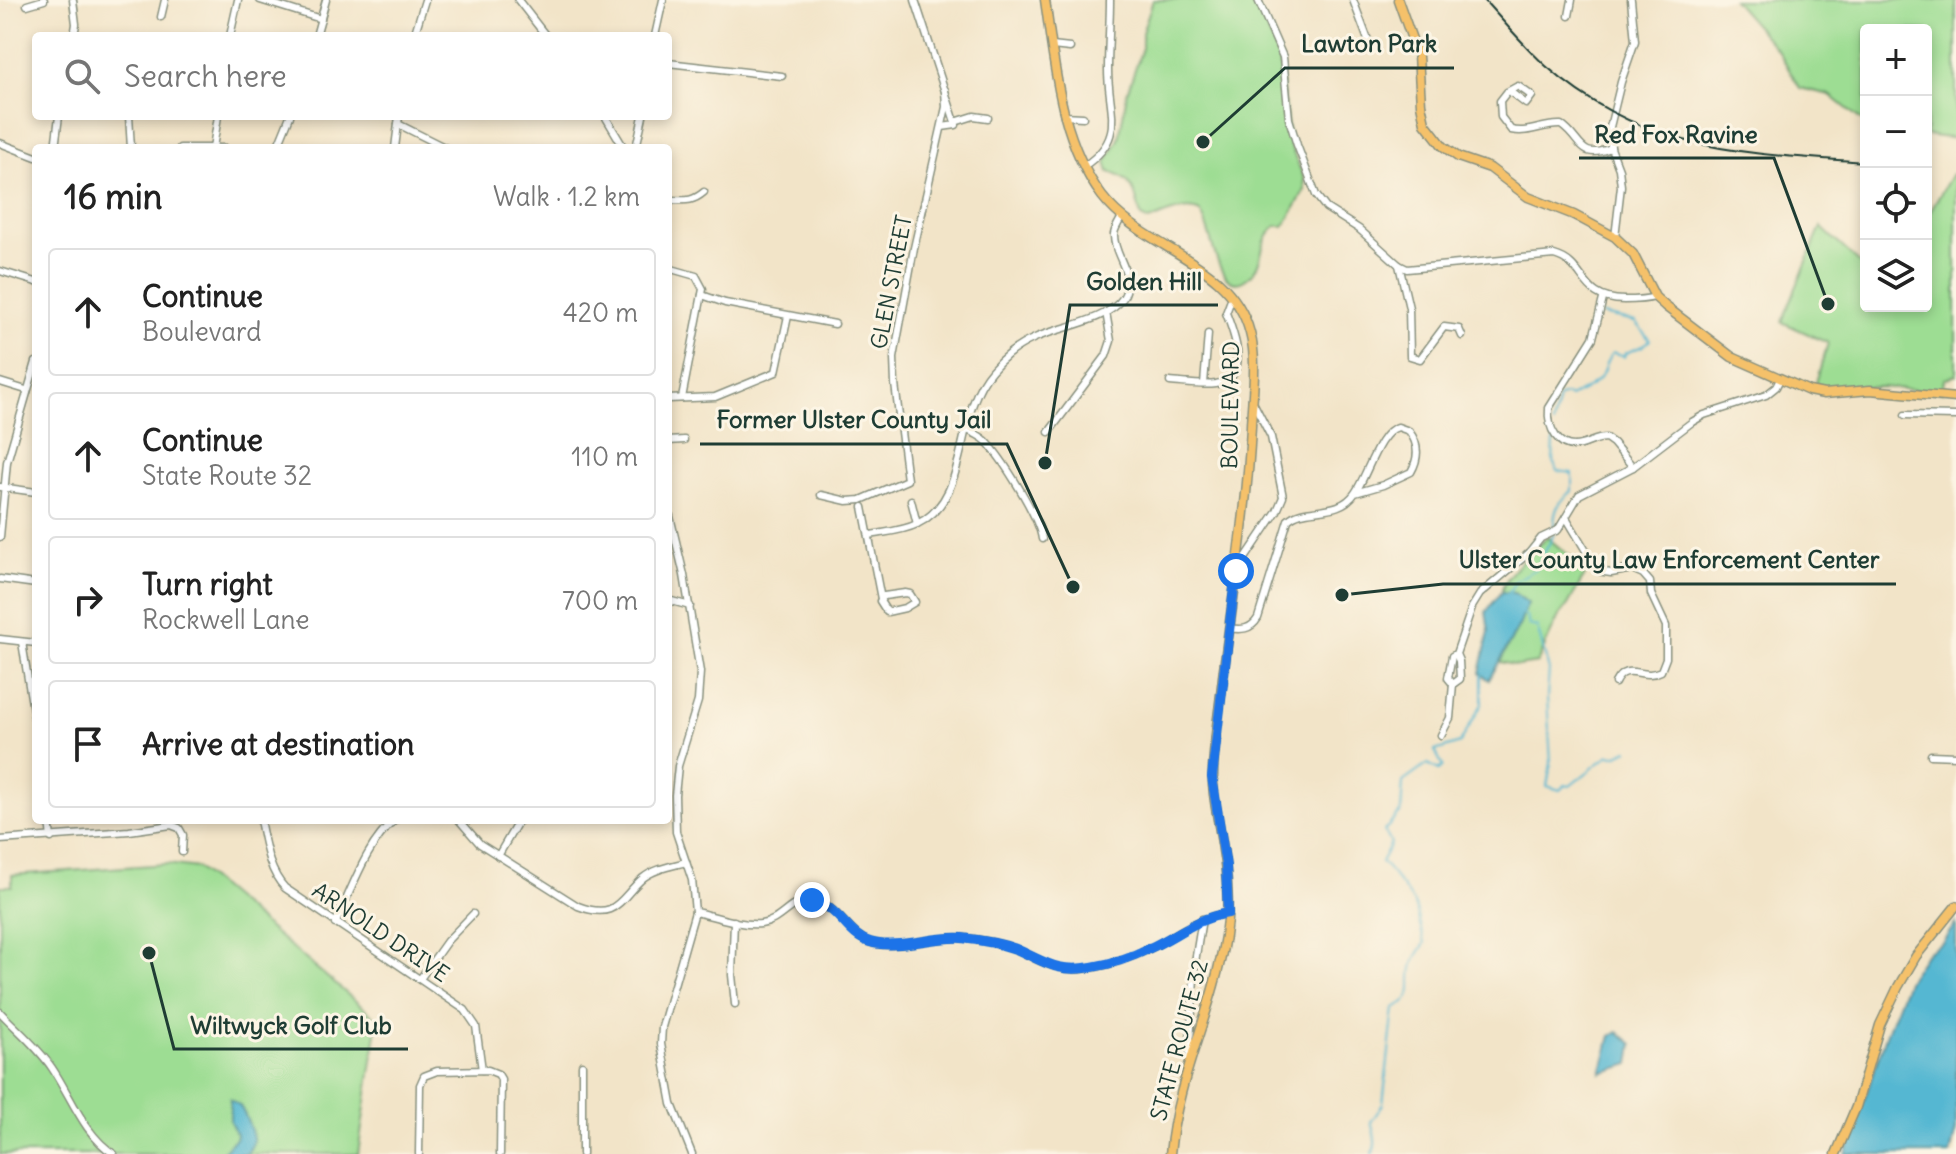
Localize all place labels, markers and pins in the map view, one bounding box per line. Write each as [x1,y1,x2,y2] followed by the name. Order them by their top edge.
[1285,20,1454,68] callout: Lawton Park
[1579,110,1774,158] callout: Red Fox Ravine
[1070,257,1218,305] callout: Golden Hill
[700,396,1007,444] callout: Former Ulster County Jail
[1443,536,1896,584] callout: Ulster County Law Enforcement Center
[174,1001,408,1049] callout: Wiltwyck Golf Club

